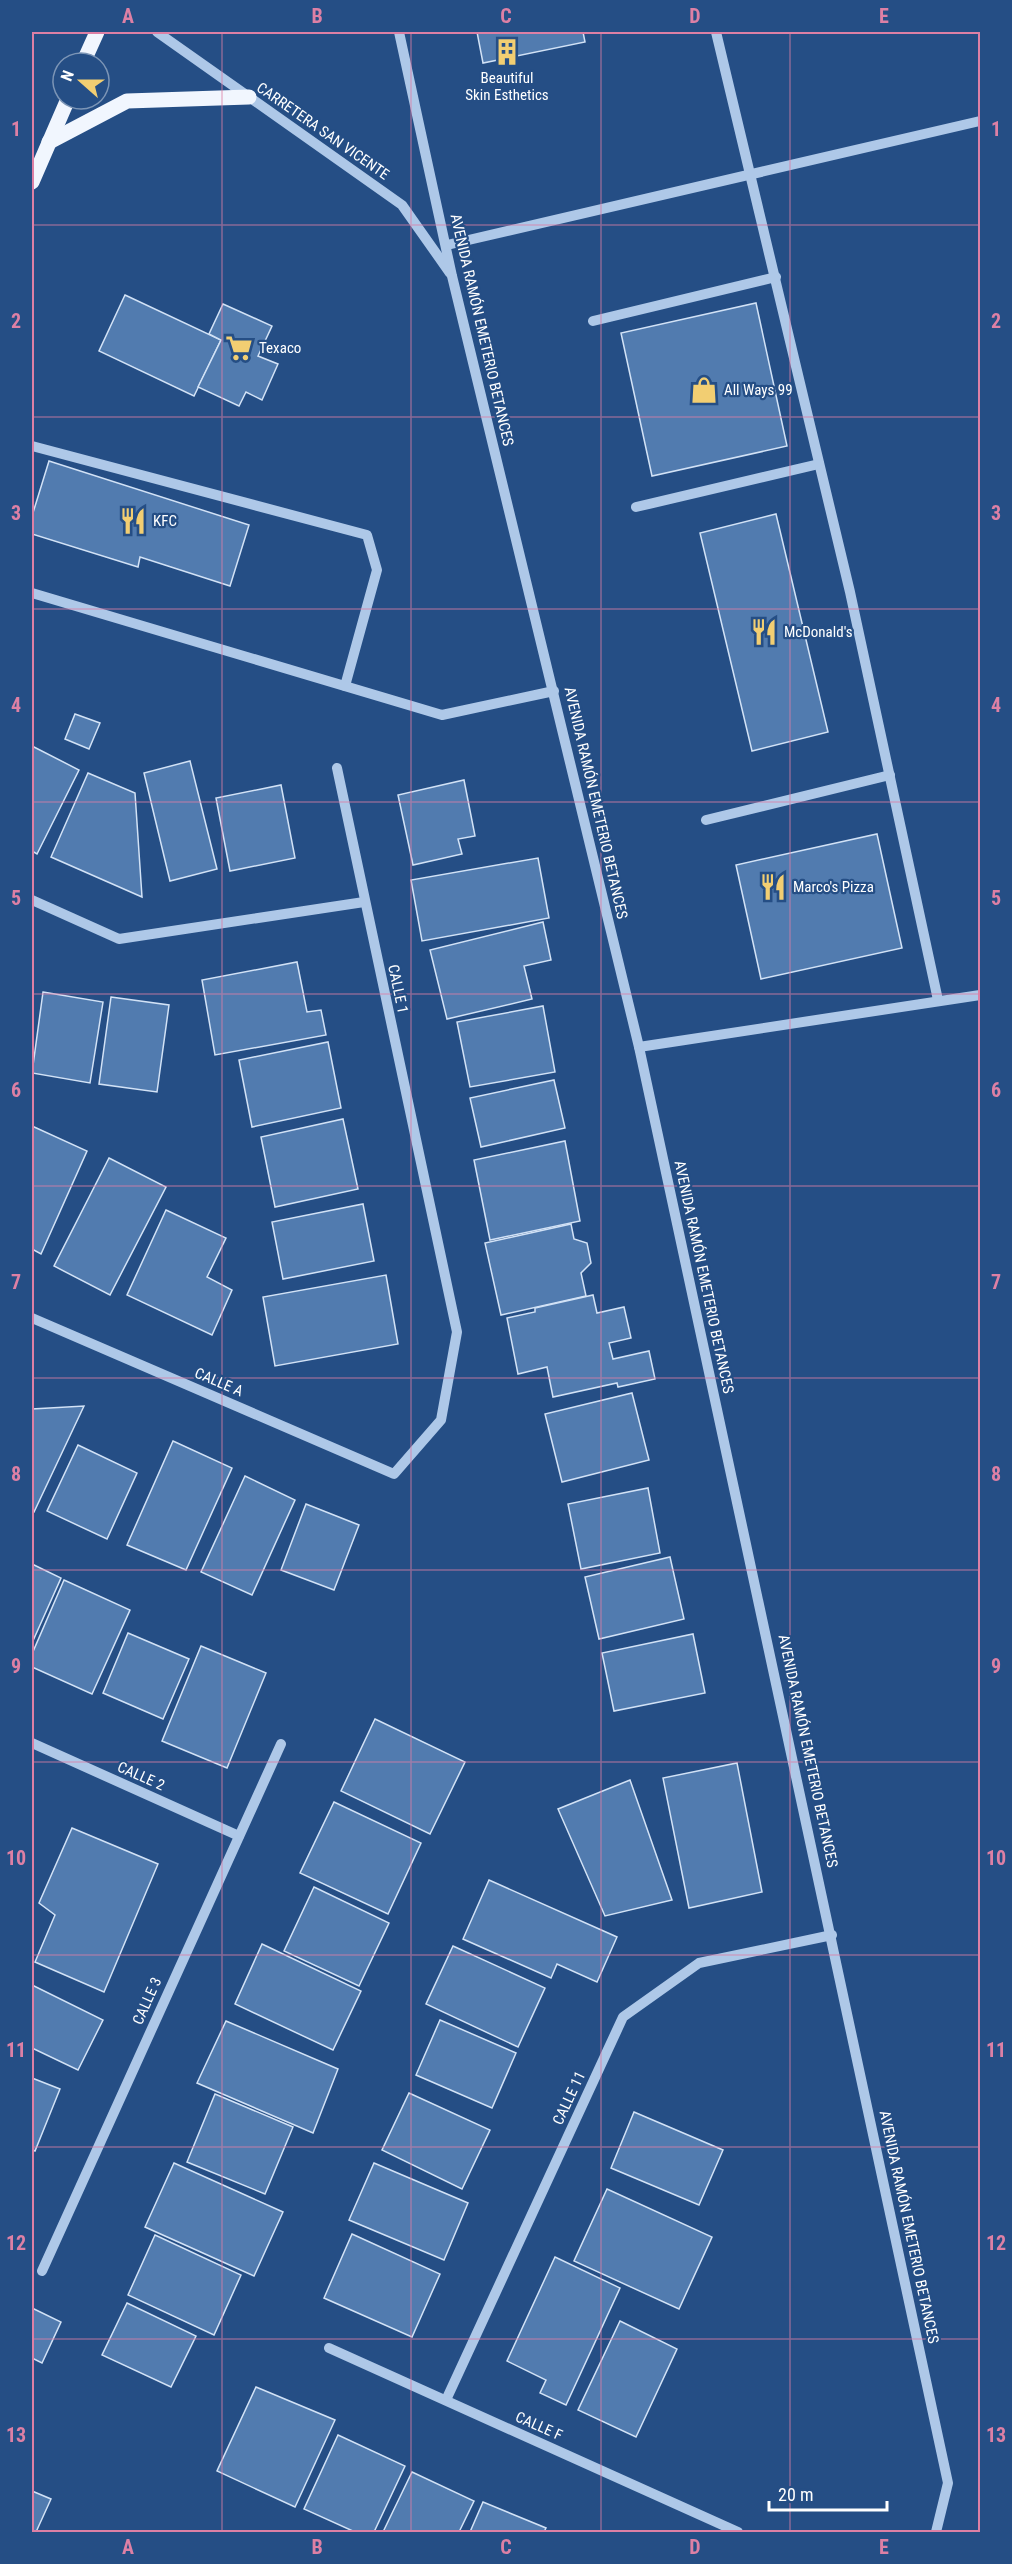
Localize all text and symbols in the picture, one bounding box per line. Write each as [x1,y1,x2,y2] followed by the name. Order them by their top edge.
[122,4,134,28] text: A
[311,4,323,28] text: B
[500,4,512,28] text: C
[689,4,701,28] text: D
[879,4,889,28] text: E
[492,37,522,67] building icon: Beautiful Skin Esthetics
[51,51,111,111] north arrow
[57,68,78,84] text: N
[465,69,549,104] place label: Beautiful Skin Esthetics
[253,78,393,184] street label: CARRETERA SAN VICENTE
[11,117,21,141] text: 1
[991,117,1001,141] text: 1
[447,212,518,448] street label: AVENIDA RAMÓN EMETERIO BETANCES
[11,309,21,333] text: 2
[991,309,1001,333] text: 2
[224,333,254,363] supermarket icon: Texaco
[259,339,301,357] place label: Texaco
[689,375,719,405] shop icon: All Ways 99
[724,381,793,399] place label: All Ways 99
[11,501,21,525] text: 3
[991,501,1001,525] text: 3
[118,506,148,536] restaurant icon: KFC
[153,512,177,530] place label: KFC
[749,617,779,647] restaurant icon: McDonald's
[784,623,853,641] place label: McDonald's
[561,685,632,921] street label: AVENIDA RAMÓN EMETERIO BETANCES
[11,693,21,717] text: 4
[991,693,1001,717] text: 4
[758,872,788,902] restaurant icon: Marco's Pizza
[793,878,874,896] place label: Marco's Pizza
[11,886,21,910] text: 5
[991,886,1001,910] text: 5
[384,963,412,1015] street label: CALLE 1
[11,1078,21,1102] text: 6
[991,1078,1001,1102] text: 6
[670,1159,738,1395] street label: AVENIDA RAMÓN EMETERIO BETANCES
[11,1270,21,1294] text: 7
[991,1270,1001,1294] text: 7
[192,1364,246,1400] street label: CALLE A
[11,1462,21,1486] text: 8
[991,1462,1001,1486] text: 8
[774,1633,842,1869] street label: AVENIDA RAMÓN EMETERIO BETANCES
[11,1654,21,1678] text: 9
[991,1654,1001,1678] text: 9
[115,1758,167,1794] street label: CALLE 2
[6,1846,26,1870] text: 10
[986,1846,1006,1870] text: 10
[129,1975,165,2027] street label: CALLE 3
[6,2038,26,2062] text: 11
[986,2038,1006,2062] text: 11
[549,2068,589,2128] street label: CALLE 11
[875,2109,943,2345] street label: AVENIDA RAMÓN EMETERIO BETANCES
[6,2231,26,2255] text: 12
[986,2231,1006,2255] text: 12
[513,2408,565,2444] street label: CALLE F
[6,2423,26,2447] text: 13
[986,2423,1006,2447] text: 13
[769,2474,888,2512] scale bar
[778,2484,813,2505] text: 20 m
[122,2535,134,2559] text: A
[311,2535,323,2559] text: B
[500,2535,512,2559] text: C
[689,2535,701,2559] text: D
[879,2535,889,2559] text: E

